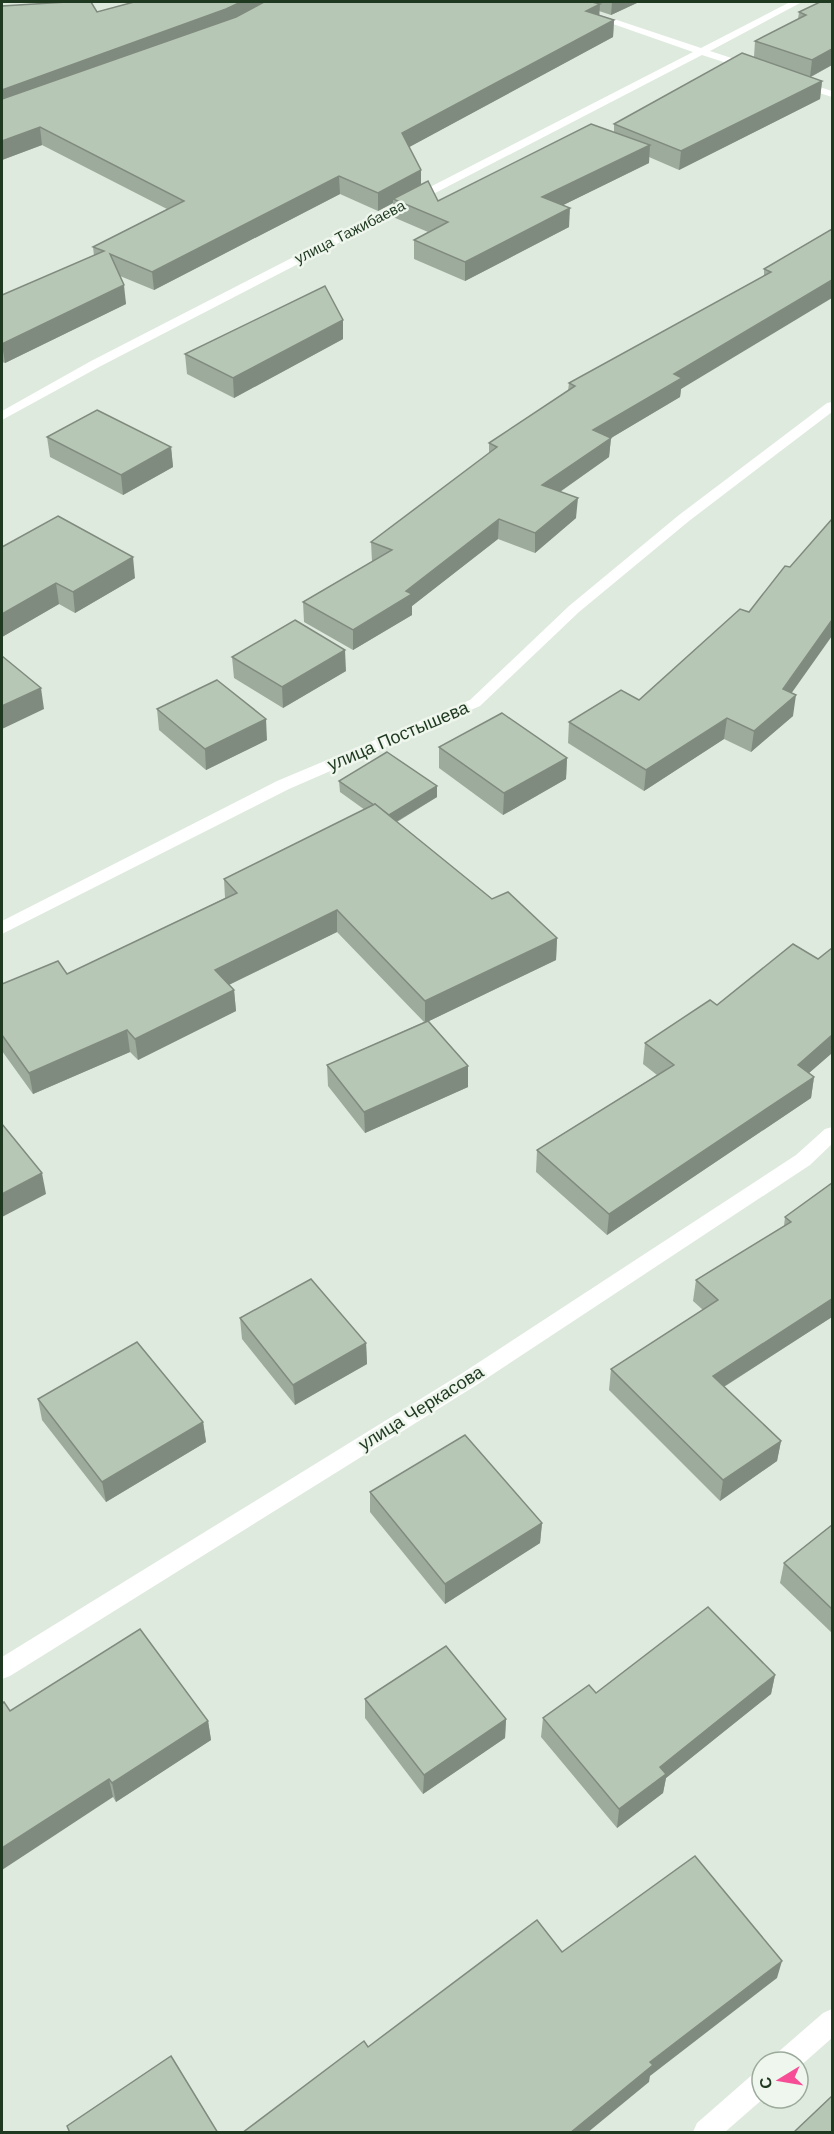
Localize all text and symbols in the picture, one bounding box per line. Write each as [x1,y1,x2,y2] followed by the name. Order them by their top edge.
[292,196,408,267] street label: улица Тажибаева
[324,697,473,775] street label: улица Постышева
[355,1361,488,1454] street label: улица Черкасова
[750,2050,810,2110] north arrow
[756,2075,775,2090] text: С

